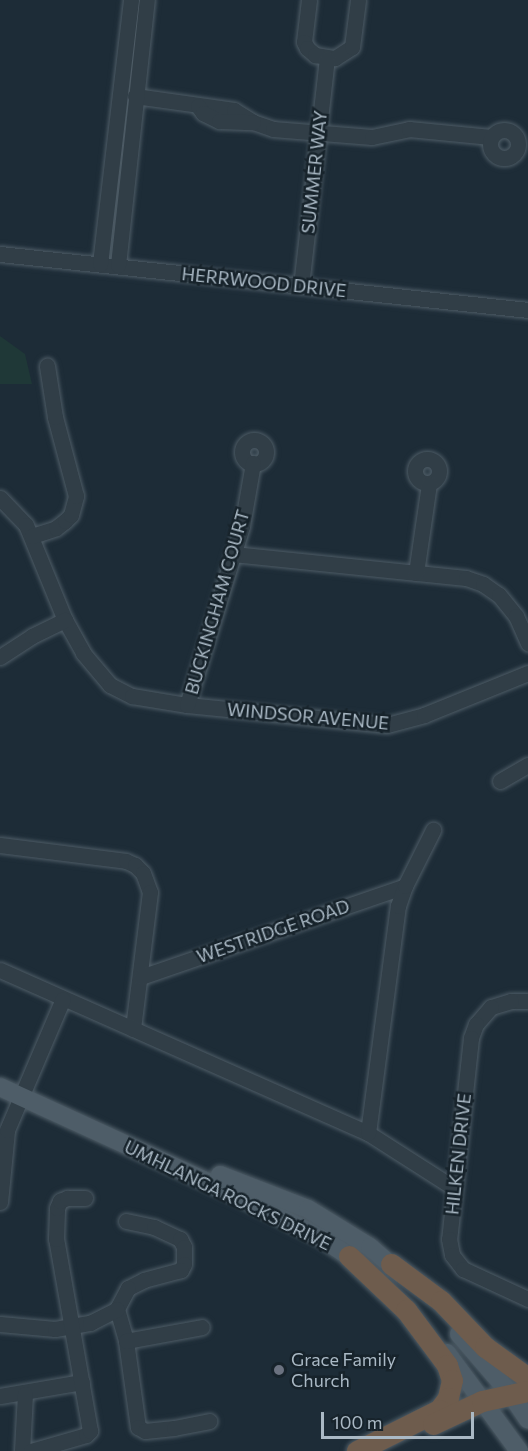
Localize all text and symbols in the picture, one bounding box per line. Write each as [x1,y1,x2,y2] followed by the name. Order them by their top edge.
[297,109,331,235] street label: SUMMER WAY
[181,263,347,301] street label: HERRWOOD DRIVE
[180,507,254,697] street label: BUCKINGHAM COURT
[226,698,390,734] street label: WINDSOR AVENUE
[194,895,352,967] street label: WESTRIDGE ROAD
[441,1092,475,1216] street label: HILKEN DRIVE
[121,1135,335,1255] street label: UMHLANGA ROCKS DRIVE
[291,1349,396,1392] place label: Grace Family Church
[272,1363,286,1377] marker: Grace Family Church
[324,1400,477,1438] scale bar
[332,1411,382,1433] text: 100 m

